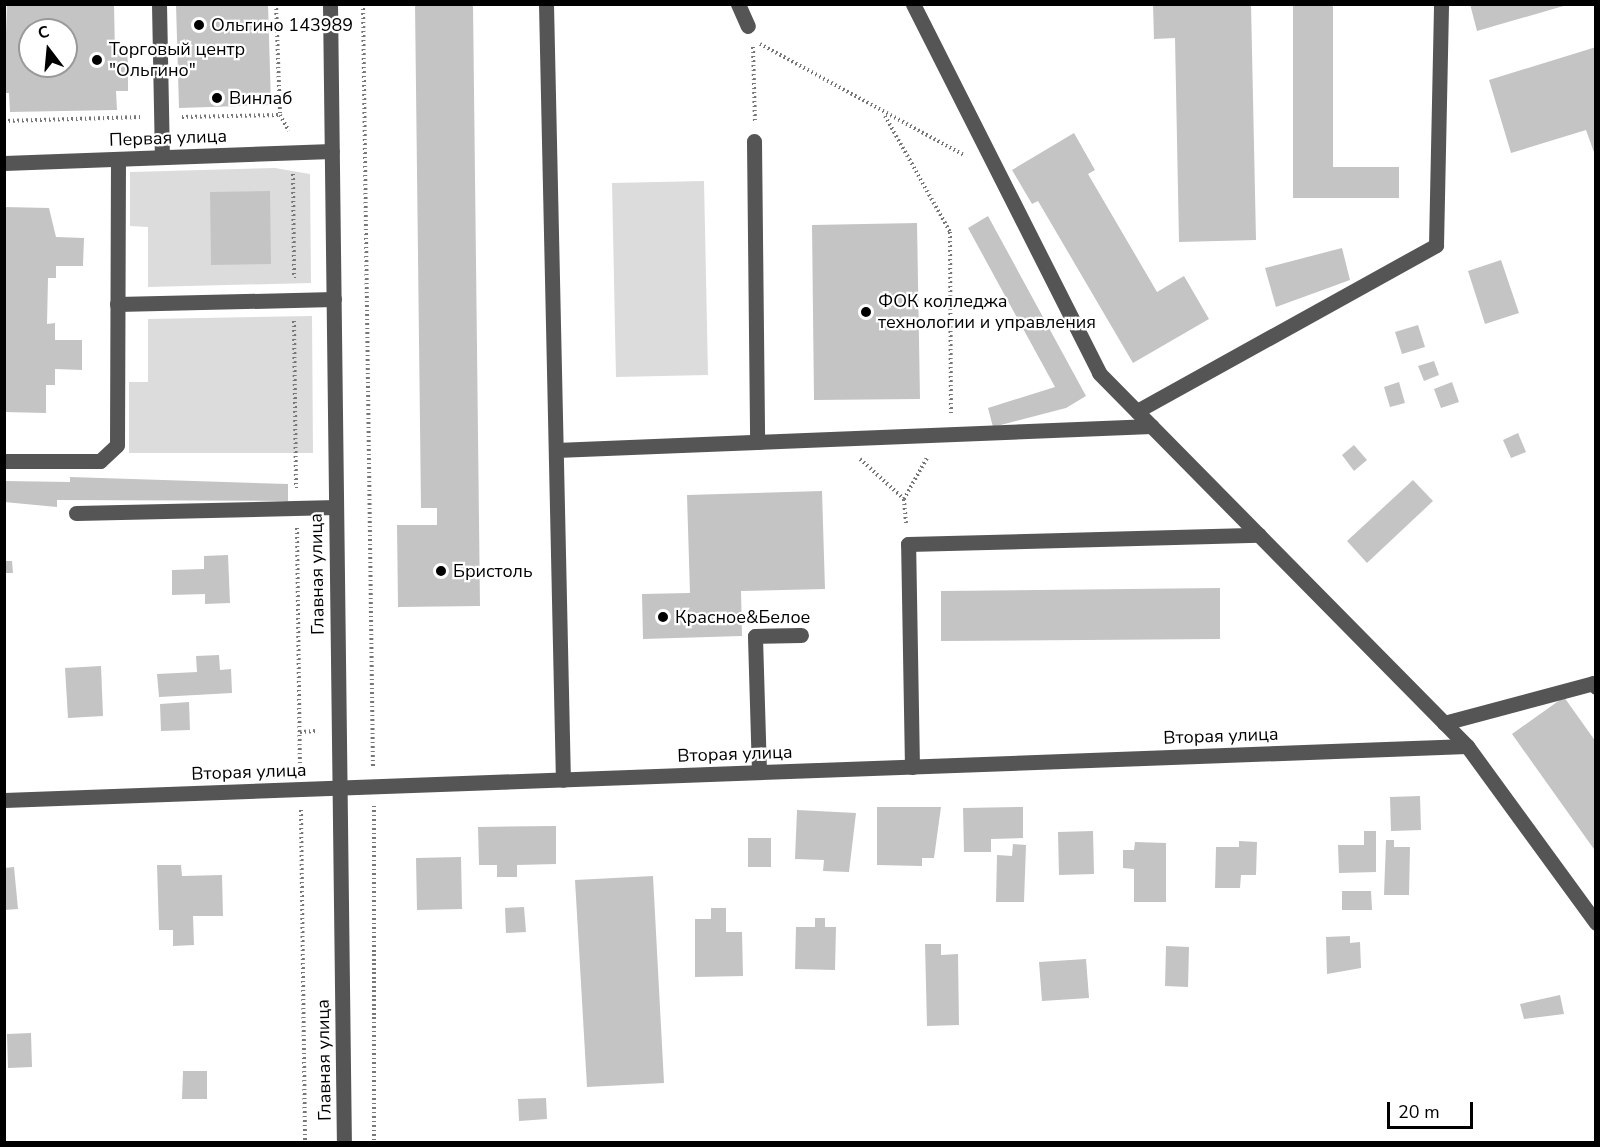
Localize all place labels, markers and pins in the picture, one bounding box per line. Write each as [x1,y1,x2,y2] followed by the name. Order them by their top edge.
[211,14,353,36] place label: Ольгино 143989
[192,18,206,32] marker: Ольгино 143989
[109,39,245,82] place label: Торговый центр "Ольгино"
[90,53,104,67] marker: Торговый центр "Ольгино"
[229,87,292,109] place label: Винлаб
[210,91,224,105] marker: Винлаб
[878,291,1096,334] place label: ФОК колледжа технологии и управления
[859,305,873,319] marker: ФОК колледжа технологии и управления
[453,560,533,582] place label: Бристоль
[434,564,448,578] marker: Бристоль
[675,606,810,628] place label: Красное&Белое
[656,610,670,624] marker: Красное&Белое

